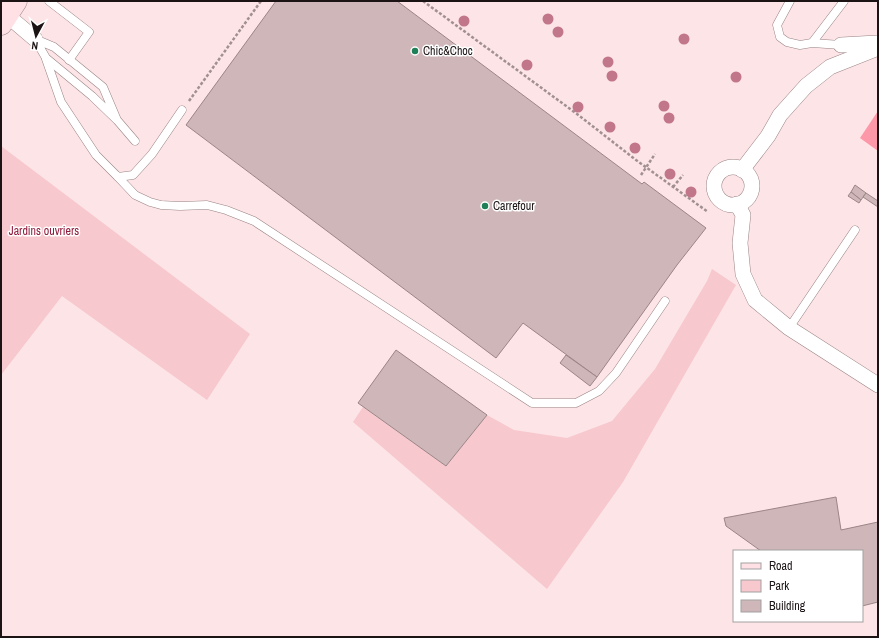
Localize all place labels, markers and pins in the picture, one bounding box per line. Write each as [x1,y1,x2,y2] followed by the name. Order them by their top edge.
[423,43,473,59] place label: Chic&Choc
[410,46,420,56] marker: Chic&Choc
[493,198,535,214] place label: Carrefour
[480,201,490,211] marker: Carrefour

